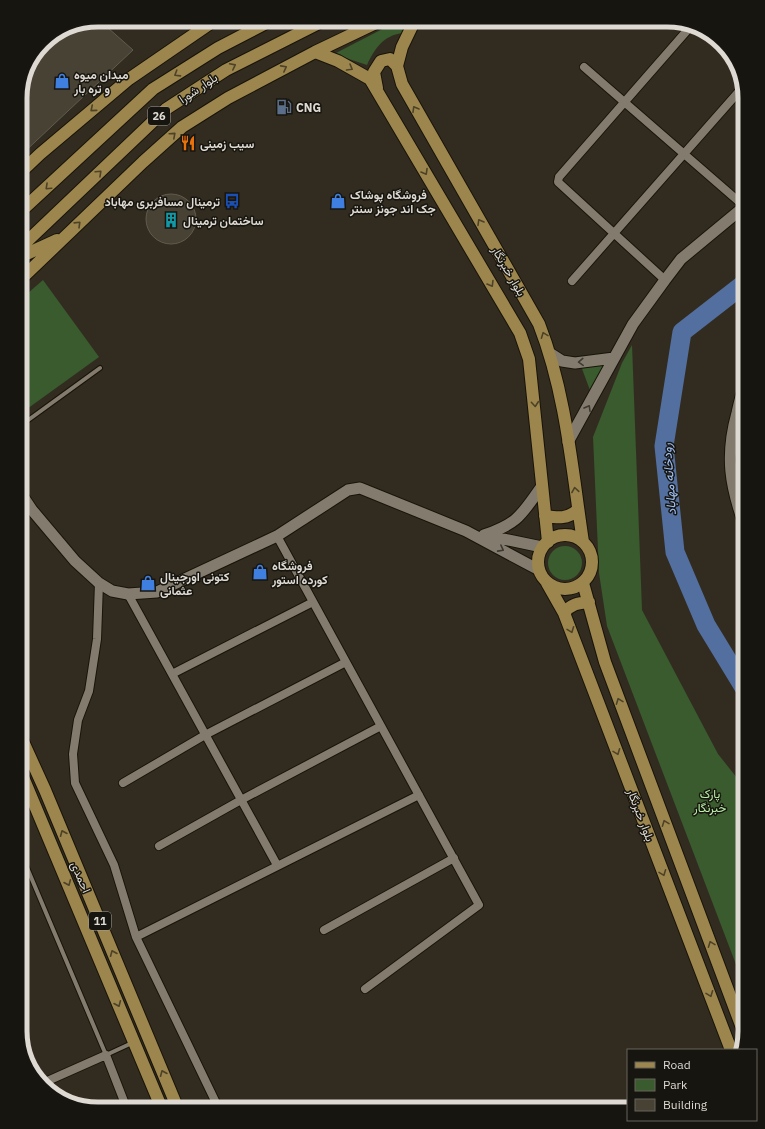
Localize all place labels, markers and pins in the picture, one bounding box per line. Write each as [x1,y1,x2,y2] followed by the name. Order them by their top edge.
[73,67,129,97] place label: میدان میوه و تره بار
[53,72,71,90] shop icon: میدان میوه و تره بار
[275,98,293,116] fuel station icon: CNG
[296,100,321,115] place label: CNG
[179,134,197,152] restaurant icon: سیب زمینی
[200,136,255,152] place label: سیب زمینی
[349,187,436,217] place label: فروشگاه پوشاک جک اند جونز سنتر
[223,192,241,210] bus stop icon: ترمینال مسافربری مهاباد
[329,192,347,210] shop icon: فروشگاه پوشاک جک اند جونز سنتر
[105,194,220,210] place label: ترمینال مسافربری مهاباد
[162,211,180,229] building icon: ساختمان ترمینال
[183,213,264,229] place label: ساختمان ترمینال
[271,558,328,588] place label: فروشگاه کورده استور
[251,563,269,581] shop icon: فروشگاه کورده استور
[160,569,230,598] place label: کتونی اورجینال عثمانی
[139,574,157,592] shop icon: کتونی اورجینال عثمانی

